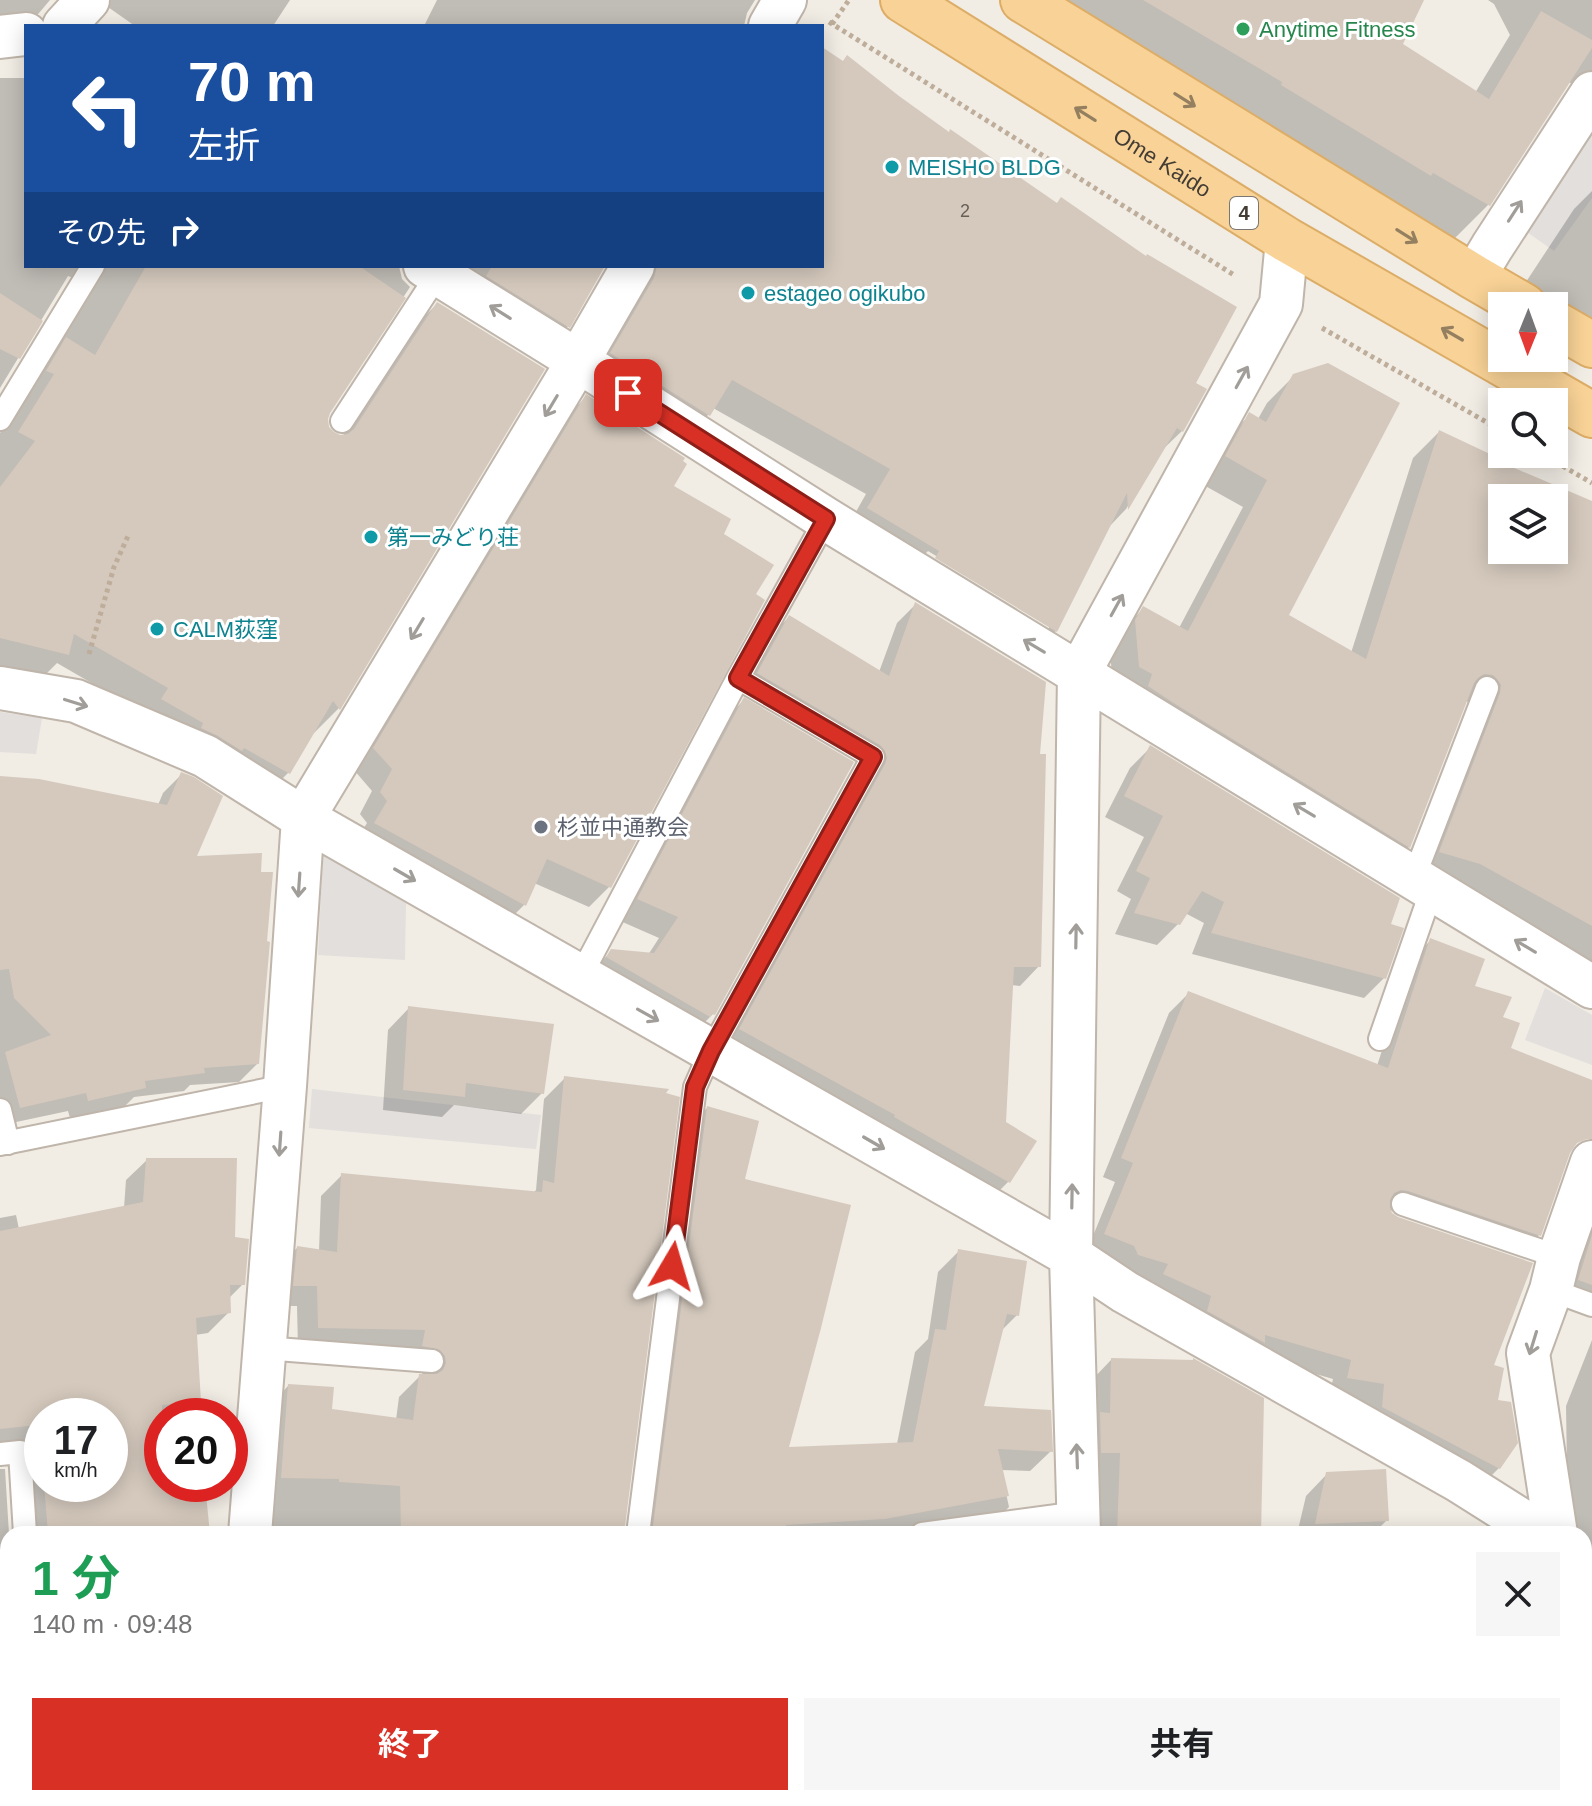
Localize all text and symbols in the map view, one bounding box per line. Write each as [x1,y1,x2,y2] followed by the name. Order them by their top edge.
[1259,17,1416,42] place label: Anytime Fitness
[1234,20,1252,38] marker: Anytime Fitness
[188,50,316,113] text: 70 m
[56,56,160,160] icon: left
[1173,92,1196,108] one-way arrow
[1074,105,1097,121] one-way arrow
[1109,123,1216,202] street label: Ome Kaido
[188,125,260,166] text: 左折
[908,155,1061,180] place label: MEISHO BLDG
[883,158,901,176] marker: MEISHO BLDG
[1230,197,1258,229] road number: 4
[1508,200,1524,223] one-way arrow
[960,201,970,221] house number: 2
[162,208,206,252] icon: right
[56,216,146,249] text: その先
[1395,227,1417,244] one-way arrow
[764,281,925,306] place label: estageo ogikubo
[739,284,757,302] marker: estageo ogikubo
[1488,292,1568,372] north arrow
[1488,292,1568,564] map controls
[489,304,512,320] one-way arrow
[1440,326,1464,341] one-way arrow
[594,359,662,427] pin
[1234,365,1250,389] one-way arrow
[606,371,650,415] icon: arrive
[1488,388,1568,468] button: search
[543,394,559,417] one-way arrow
[1488,484,1568,564] button: layers
[387,525,519,550] place label: 第一みどり荘
[362,528,380,546] marker: 第一みどり荘
[1109,593,1125,617] one-way arrow
[173,617,278,642] place label: CALM荻窪
[409,617,425,640] one-way arrow
[148,620,166,638] marker: CALM荻窪
[1023,637,1046,653] one-way arrow
[63,696,89,711] one-way arrow
[1293,802,1316,818] one-way arrow
[557,815,689,840] place label: 杉並中通教会
[532,818,550,836] marker: 杉並中通教会
[392,868,416,884] one-way arrow
[291,871,306,898] one-way arrow
[1068,923,1083,950] one-way arrow
[1514,938,1537,954] one-way arrow
[635,1008,659,1023] one-way arrow
[272,1130,287,1157] one-way arrow
[862,1135,885,1151] one-way arrow
[1064,1183,1080,1210] one-way arrow
[630,1224,714,1308] position arrow
[1525,1329,1540,1355] one-way arrow
[144,1398,248,1502] speed limit sign: 20
[54,1418,98,1462] text: 17
[1070,1443,1085,1470] one-way arrow
[54,1459,98,1481] text: km/h
[32,1552,120,1605] text: 1 分
[1476,1552,1560,1636] button: close
[32,1609,192,1639] text: 140 m · 09:48
[32,1698,788,1790] button: 終了
[804,1698,1560,1790] button: 共有

